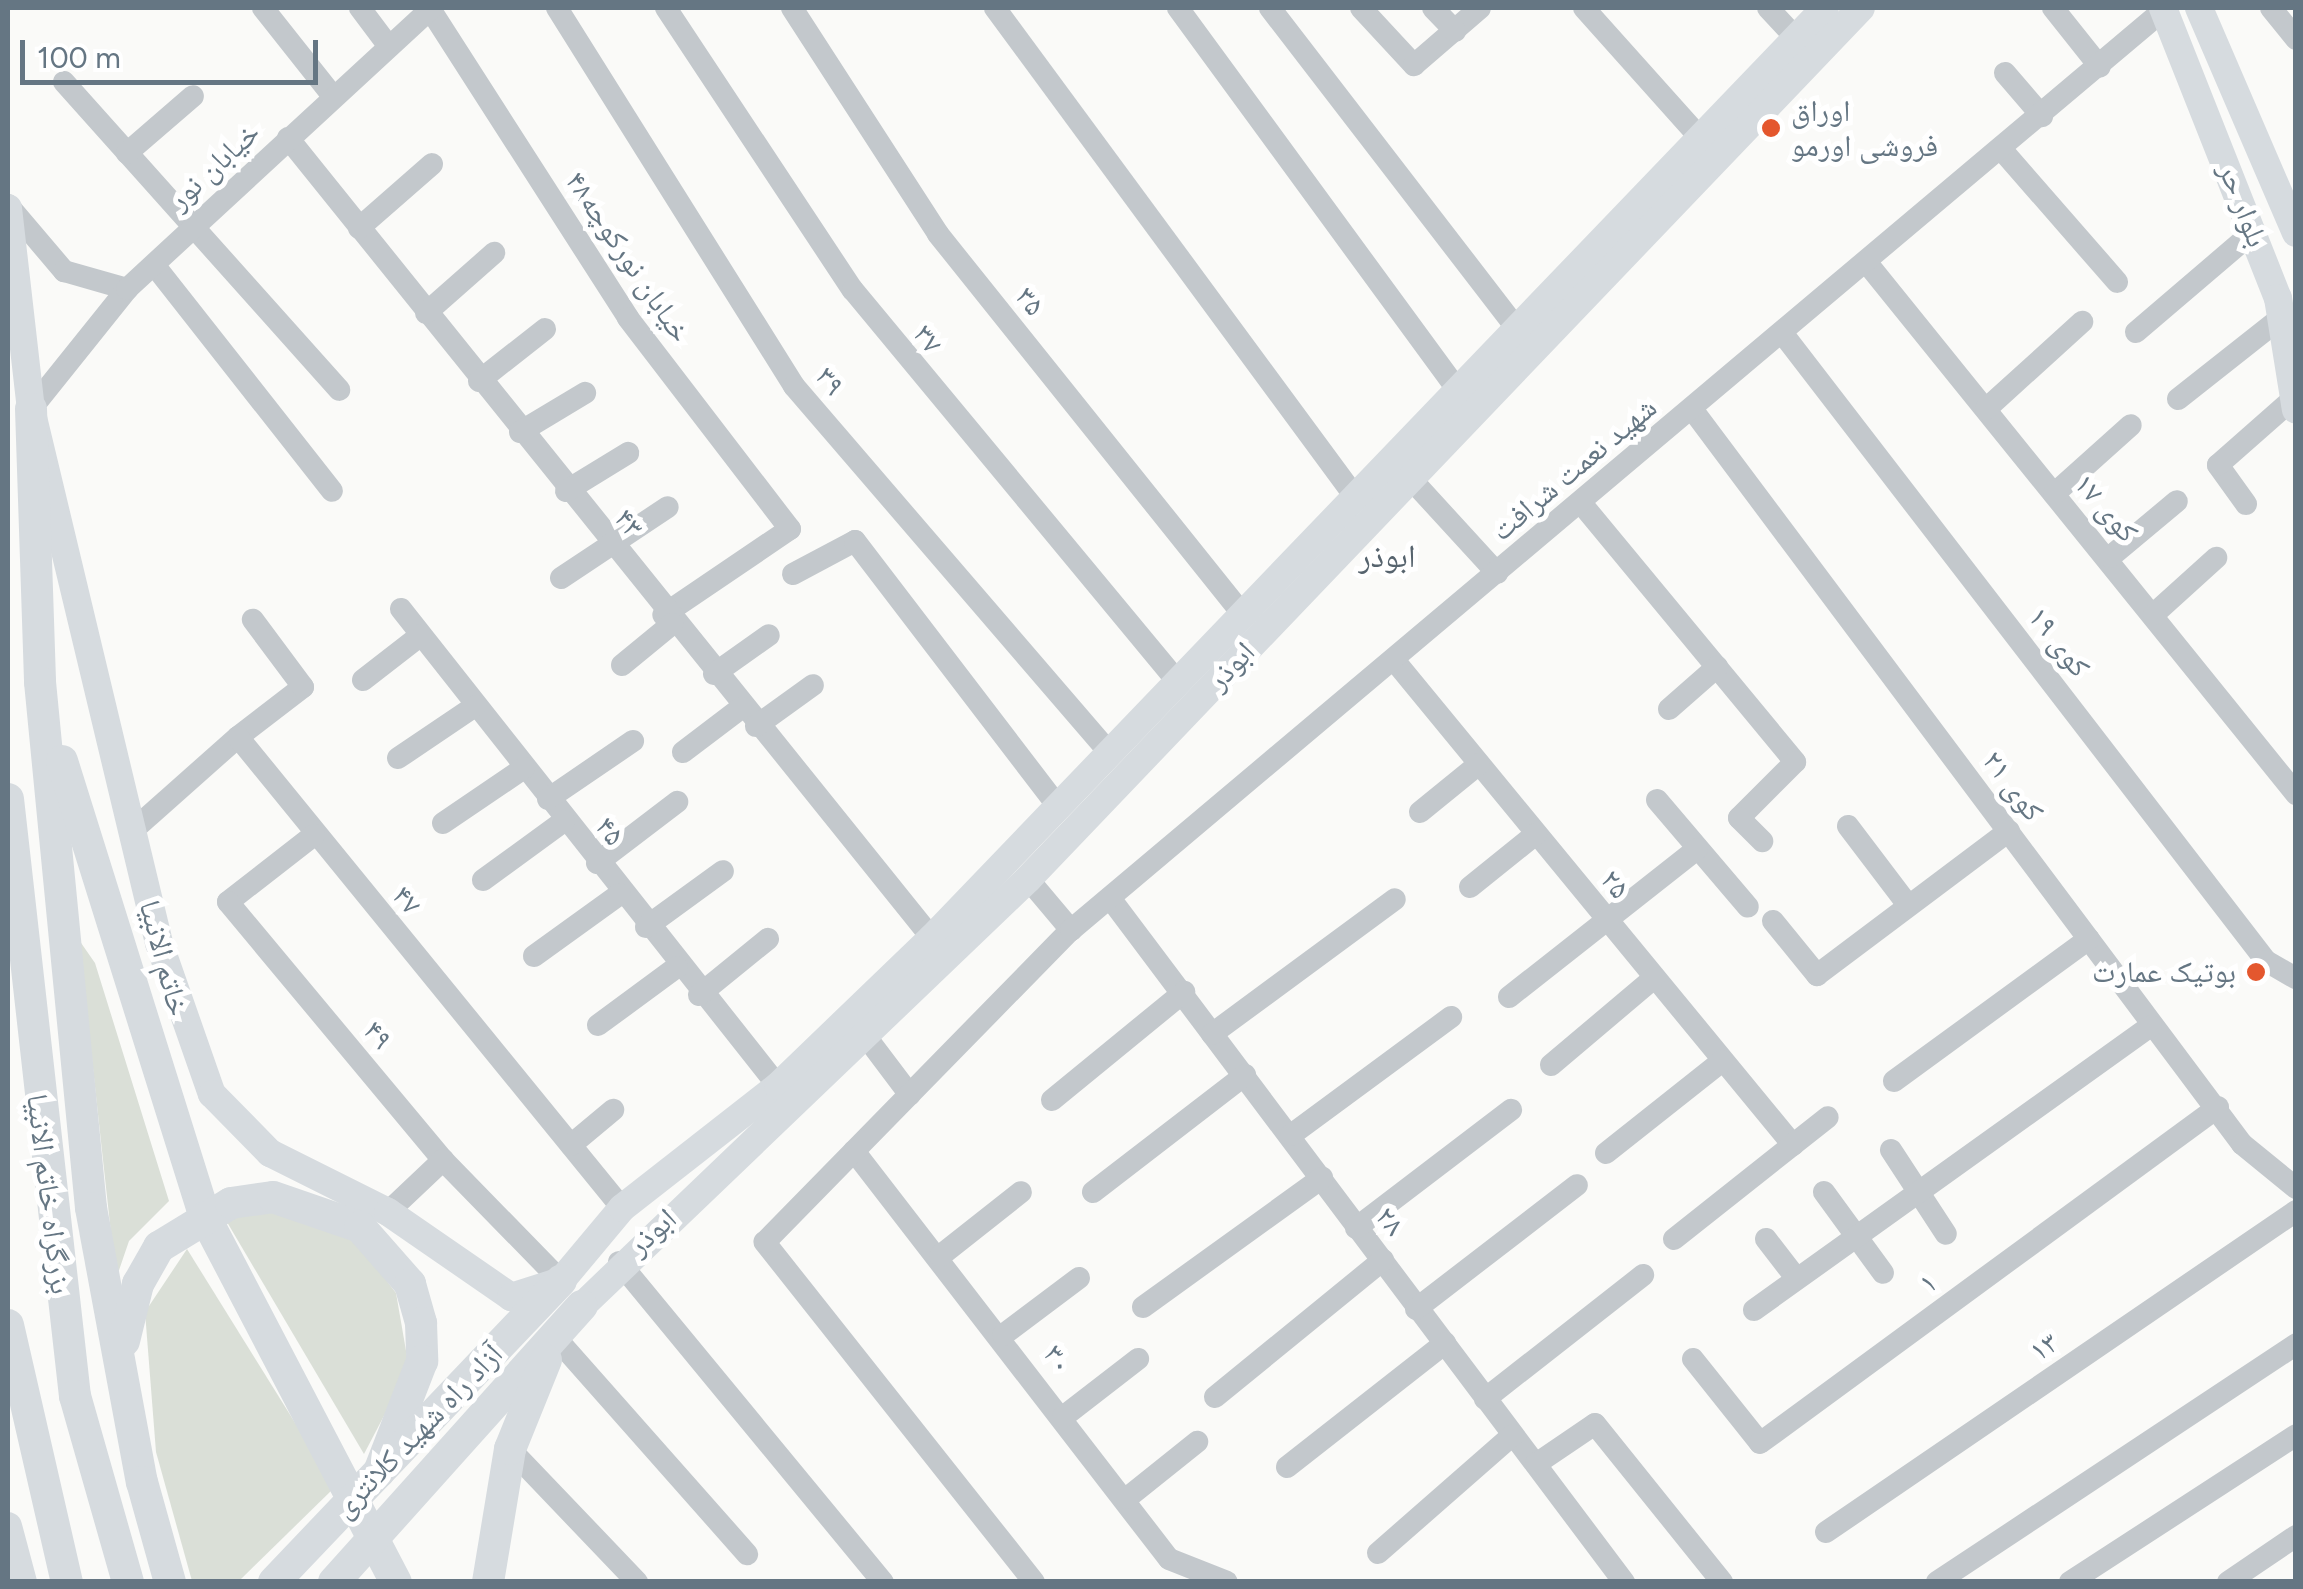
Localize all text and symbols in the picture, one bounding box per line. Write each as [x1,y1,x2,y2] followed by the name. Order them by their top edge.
[25,20,322,82] scale bar
[37,39,121,76] text: 100 m
[1791,93,1938,164] place label: اوراق فروشی اورمو
[161,115,267,217] street label: خیابان نور
[1760,117,1782,139] marker: اوراق فروشی اورمو
[2211,158,2275,252] street label: بلوار حر
[558,165,698,349] street label: خیابان نورکوچه۴۸
[1008,279,1052,323] street label: ۳۵
[906,317,950,361] street label: ۳۷
[808,359,852,403] street label: ۳۹
[1484,389,1664,549] street label: شهید نعمت شرافت
[2066,466,2146,550] street label: کوی ۱۷
[607,501,651,545] street label: ۴۳
[1359,537,1415,575] district label: ابوذر
[2020,600,2098,684] street label: کوی ۱۹
[1199,634,1263,698] street label: ابوذر
[1975,743,2051,829] street label: کوی ۲۱
[588,809,632,853] street label: ۴۵
[1593,862,1637,906] street label: ۲۵
[385,878,429,922] street label: ۴۷
[131,896,197,1020] street label: خاتم الانبیا
[2092,954,2236,990] place label: بوتیک عمارت
[2245,961,2267,983] marker: بوتیک عمارت
[356,1013,400,1057] street label: ۴۹
[19,1092,79,1296] street label: بزرگراه خاتم الانبیا
[1368,1199,1412,1243] street label: ۲۸
[620,1201,684,1263] street label: ابوذر
[1912,1264,1944,1302] street label: ۱
[2023,1325,2065,1369] street label: ۱۳
[326,1336,510,1526] street label: آزاد راه شهید کلانتری
[1036,1338,1080,1380] street label: ۳۰

